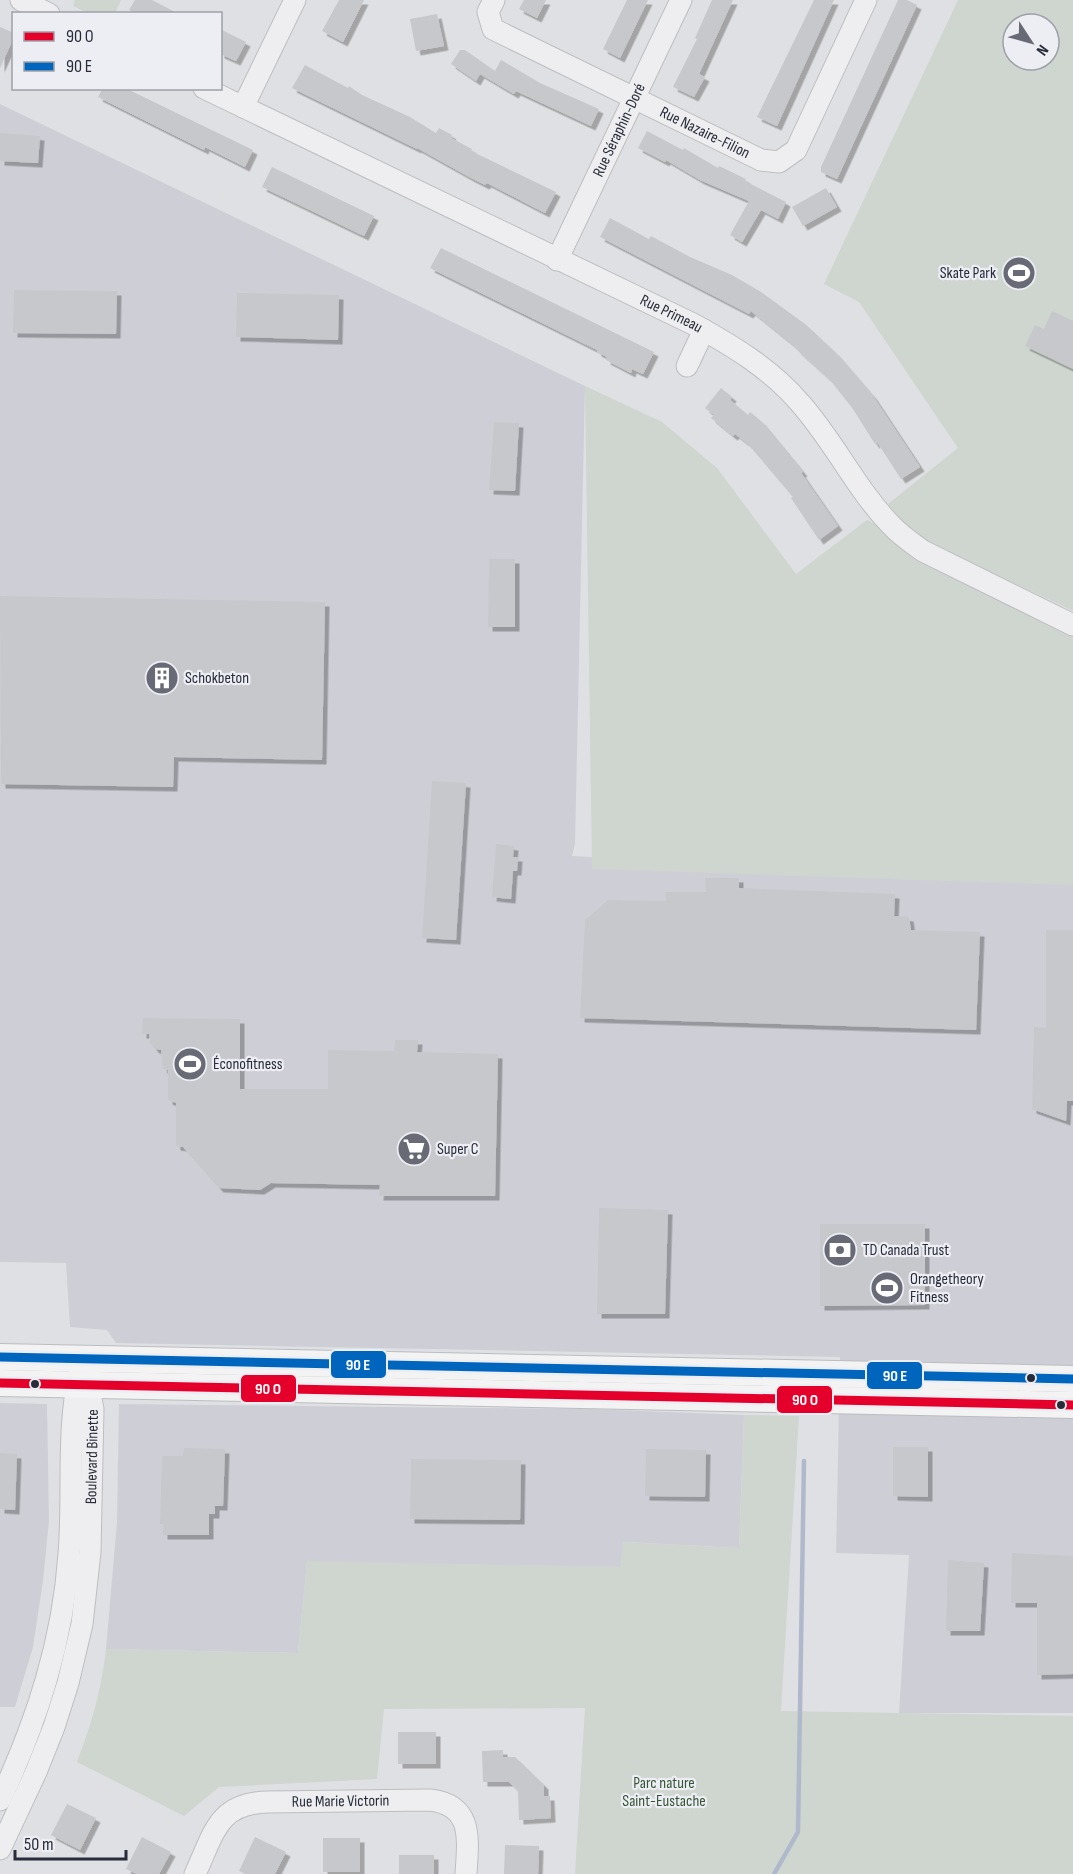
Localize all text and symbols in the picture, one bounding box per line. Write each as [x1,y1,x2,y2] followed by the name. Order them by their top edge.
[12,12,222,90] legend
[1001,12,1061,72] north arrow
[66,26,94,47] text: 90 O
[1032,41,1052,59] text: N
[66,56,92,77] text: 90 E
[589,80,649,180] street label: Rue Séraphin-Doré
[657,103,753,163] street label: Rue Nazaire-Filion
[1001,255,1037,291] sports icon: Skate Park
[940,264,996,283] place label: Skate Park
[637,290,706,337] street label: Rue Primeau
[144,660,180,696] building icon: Schokbeton
[185,669,249,688] place label: Schokbeton
[172,1046,208,1082] sports icon: Éconofitness
[213,1055,283,1074] place label: Éconofitness
[396,1131,432,1167] supermarket icon: Super C
[437,1140,479,1159] place label: Super C
[822,1232,858,1268] bank icon: TD Canada Trust
[863,1241,949,1260] place label: TD Canada Trust
[869,1270,905,1306] sports icon: Orangetheory Fitness
[910,1270,984,1307] place label: Orangetheory Fitness
[330,1350,387,1379] line badge: 90 E
[346,1356,370,1375] text: 90 E
[866,1361,923,1390] line badge: 90 E
[883,1367,907,1386] text: 90 E
[1025,1372,1037,1384] unlabelled marker
[240,1374,297,1403] line badge: 90 O
[29,1378,41,1390] unlabelled marker
[255,1380,281,1399] text: 90 O
[776,1385,833,1414] line badge: 90 O
[792,1391,818,1410] text: 90 O
[1055,1399,1067,1411] unlabelled marker
[82,1409,102,1504] street label: Boulevard Binette
[622,1774,706,1811] park label: Parc nature Saint-Eustache
[292,1791,390,1811] street label: Rue Marie Victorin
[15,1823,126,1861] scale bar
[24,1834,54,1855] text: 50 m

